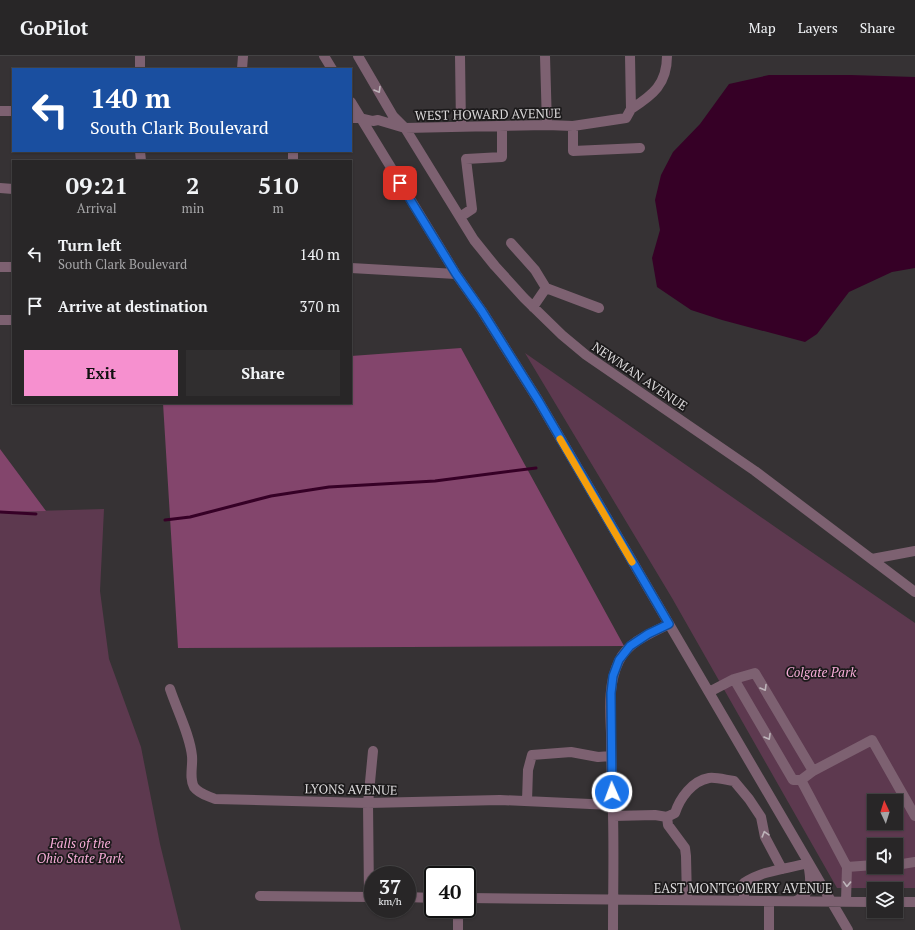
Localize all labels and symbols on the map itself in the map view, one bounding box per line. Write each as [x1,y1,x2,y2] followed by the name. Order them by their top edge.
[374,86,381,93] one-way arrow
[415,104,561,124] street label: WEST HOWARD AVENUE
[383,166,417,200] pin
[589,337,691,415] street label: NEWMAN AVENUE
[786,663,857,681] park label: Colgate Park
[759,684,766,691] one-way arrow
[763,733,770,740] one-way arrow
[591,771,633,813] position arrow
[305,779,397,799] street label: LYONS AVENUE
[867,794,903,830] north arrow
[761,830,770,837] one-way arrow
[36,834,124,867] park label: Falls of the Ohio State Park
[424,866,476,918] speed limit sign: 40
[654,879,832,897] street label: EAST MONTGOMERY AVENUE
[842,881,851,887] one-way arrow

